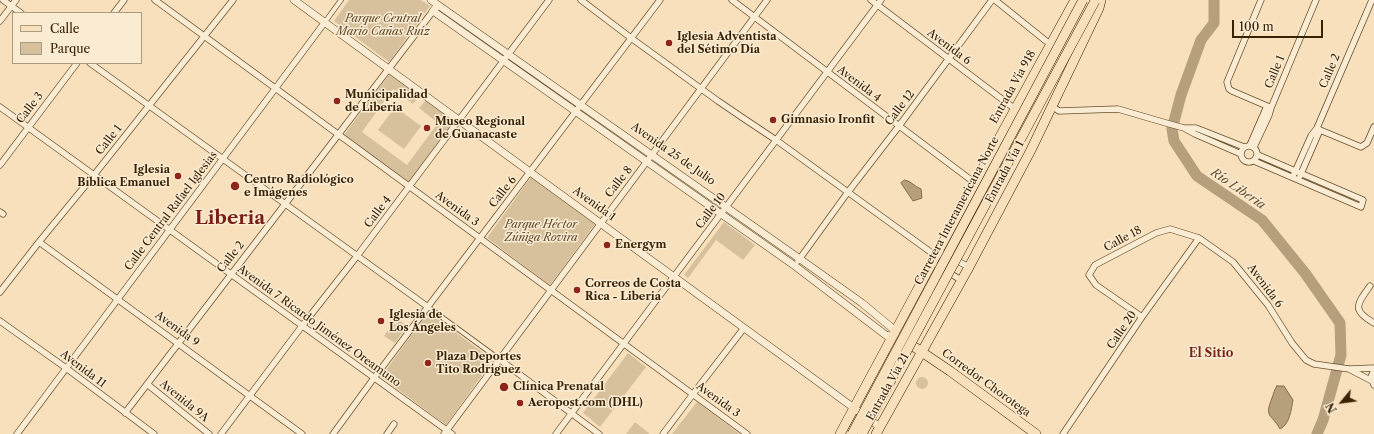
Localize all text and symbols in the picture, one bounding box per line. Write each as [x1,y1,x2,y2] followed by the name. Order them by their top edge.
[12,12,142,64] legend
[336,12,430,38] park label: Parque Central Mario Cañas Ruíz
[1234,12,1325,38] scale bar
[1239,19,1274,34] text: 100 m
[50,21,79,36] text: Calle
[925,26,973,68] street label: Avenida 6
[677,30,777,56] place label: Iglesia Adventista del Sétimo Día
[664,38,674,48] marker: Iglesia Adventista del Sétimo Día
[50,41,90,56] text: Parque
[987,48,1039,126] street label: Entrada Vía 918
[1317,52,1343,90] street label: Calle 2
[1262,54,1288,90] street label: Calle 1
[835,63,883,105] street label: Avenida 4
[345,88,428,114] place label: Municipalidad de Liberia
[882,88,918,128] street label: Calle 12
[14,90,46,126] street label: Calle 3
[332,96,342,106] marker: Municipalidad de Liberia
[781,113,875,127] place label: Gimnasio Ironfit
[435,115,525,141] place label: Museo Regional de Guanacaste
[768,115,778,125] marker: Gimnasio Ironfit
[628,120,718,188] street label: Avenida 25 de Julio
[93,122,125,158] street label: Calle 1
[422,123,432,133] marker: Museo Regional de Guanacaste
[912,135,1002,287] street label: Carretera Interamericana Norte
[983,139,1027,205] street label: Entrada Vía 1
[122,149,220,273] street label: Calle Central Rafael Iglesias
[77,163,170,189] place label: Iglesia Bíblica Emanuel
[603,164,635,200] street label: Calle 8
[1208,166,1268,212] water label: Río Liberia
[173,171,183,181] marker: Iglesia Bíblica Emanuel
[244,173,354,199] place label: Centro Radiológico e Imágenes
[487,174,519,210] street label: Calle 6
[229,180,241,192] marker: Centro Radiológico e Imágenes
[570,184,618,224] street label: Avenida 1
[432,189,482,229] street label: Avenida 3
[693,190,729,232] street label: Calle 10
[362,194,394,230] street label: Calle 4
[195,208,265,230] district label: Liberia
[504,218,578,244] park label: Parque Héctor Zúñiga Rovira
[1102,224,1144,254] street label: Calle 18
[615,238,667,252] place label: Energym
[215,239,247,275] street label: Calle 2
[602,240,612,250] marker: Energym
[235,262,403,390] street label: Avenida 7 Ricardo Jiménez Oreamuno
[1244,262,1286,310] street label: Avenida 6
[585,277,681,303] place label: Correos de Costa Rica - Liberia
[572,285,582,295] marker: Correos de Costa Rica - Liberia
[389,308,456,334] place label: Iglesia de Los Ángeles
[1104,308,1140,352] street label: Calle 20
[152,309,202,349] street label: Avenida 9
[376,316,386,326] marker: Iglesia de Los Ángeles
[939,346,1033,420] street label: Corredor Chorotega
[57,347,109,391] street label: Avenida 11
[1189,347,1233,361] district label: El Sitio
[436,350,521,376] place label: Plaza Deportes Tito Rodríguez
[864,351,912,423] street label: Entrada Vía 21
[423,358,433,368] marker: Plaza Deportes Tito Rodríguez
[157,377,211,425] street label: Avenida 9A
[513,380,604,394] place label: Clínica Prenatal
[693,380,743,420] street label: Avenida 3
[498,381,510,393] marker: Clínica Prenatal
[1322,382,1362,422] north arrow
[528,396,643,410] place label: Aeropost.com (DHL)
[515,398,525,408] marker: Aeropost.com (DHL)
[1323,400,1340,415] text: N

